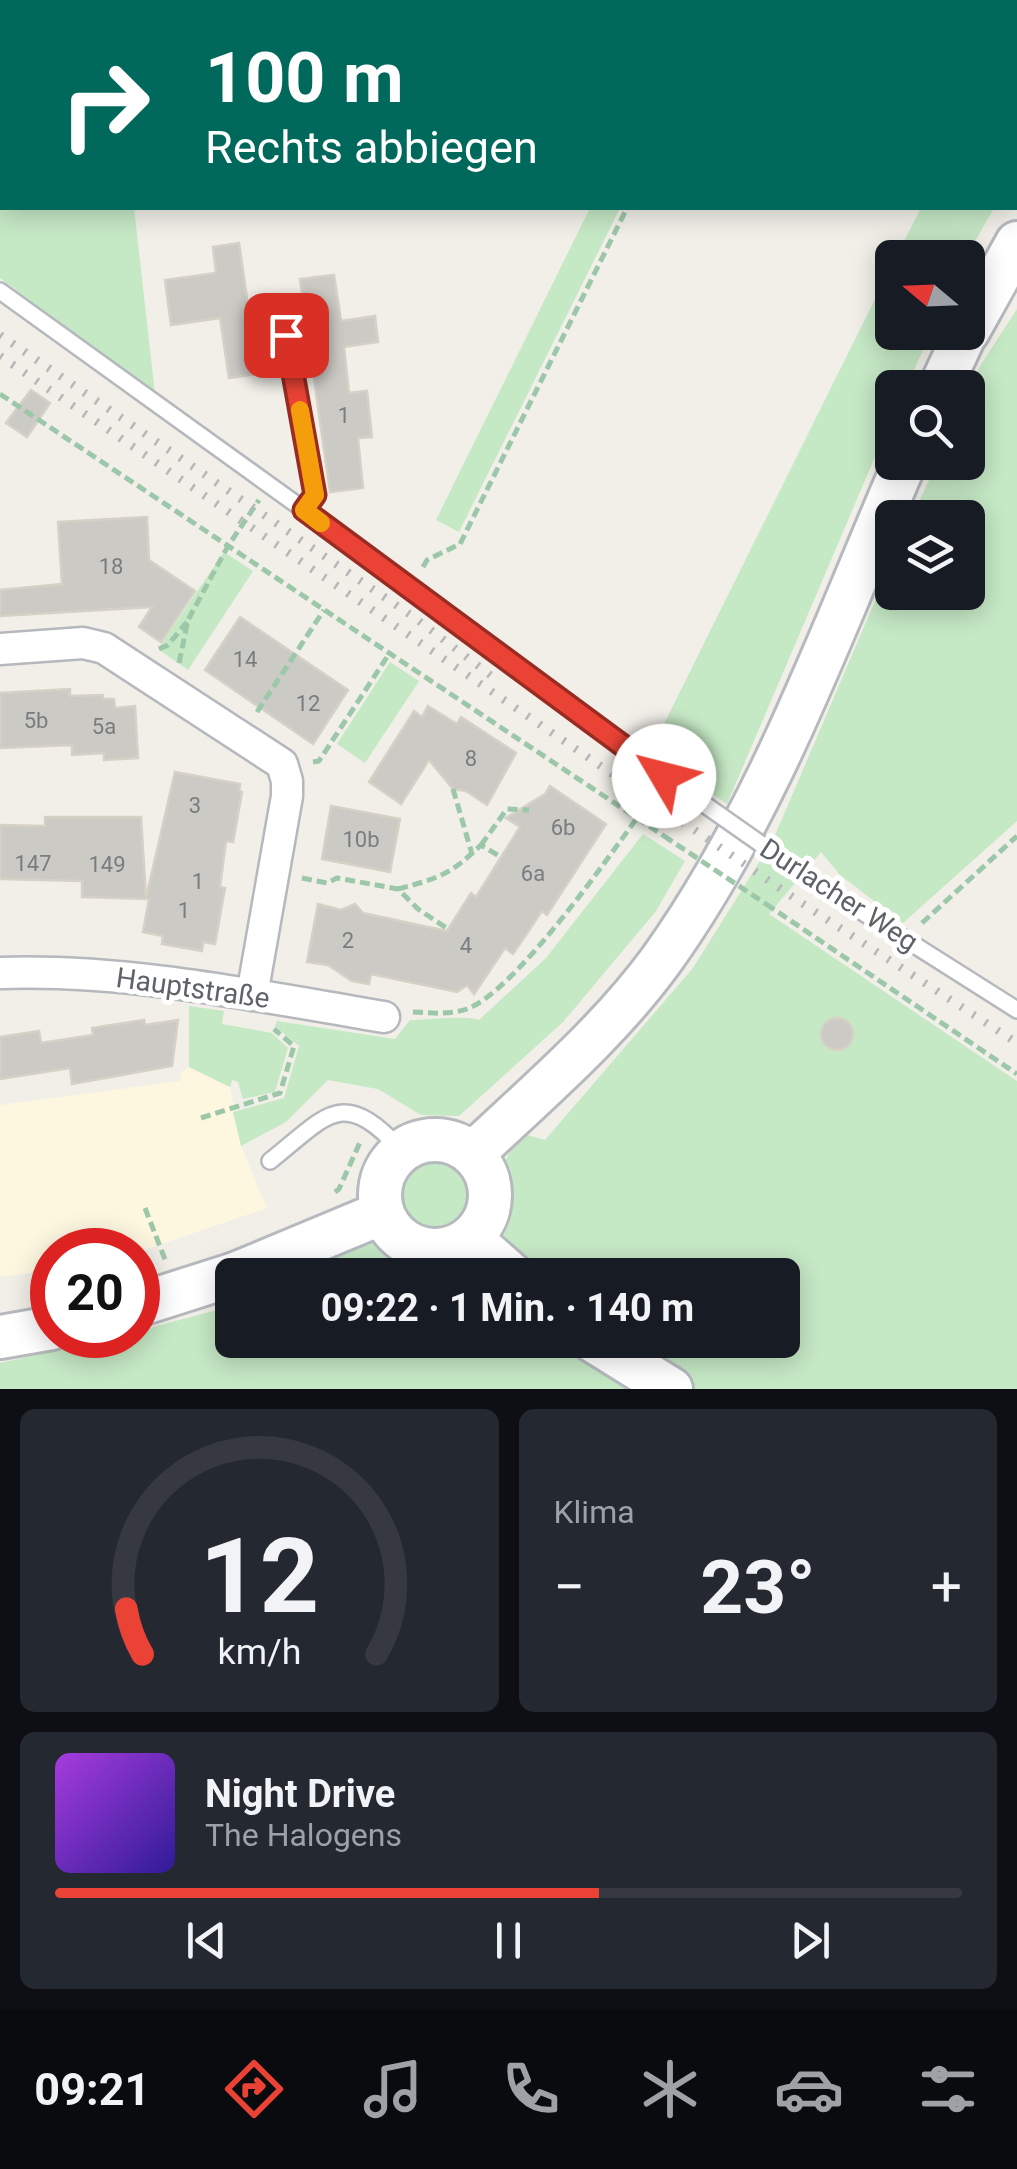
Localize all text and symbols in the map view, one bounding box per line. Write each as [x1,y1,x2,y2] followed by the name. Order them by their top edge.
[205,37,404,119] text: 100 m
[40,40,170,170] icon: right
[205,121,538,174] text: Rechts abbiegen
[875,240,985,350] north arrow
[875,240,985,610] map controls
[244,293,329,378] pin
[259,308,314,363] icon: arrive
[875,370,985,480] button: search
[338,403,350,428] house number: 1
[875,500,985,610] button: layers
[99,554,123,579] house number: 18
[233,647,257,672] house number: 14
[296,691,320,716] house number: 12
[24,708,48,733] house number: 5b
[92,714,116,739] house number: 5a
[612,724,716,828] position arrow
[465,746,477,771] house number: 8
[189,793,201,818] house number: 3
[551,815,575,840] house number: 6b
[342,827,380,852] house number: 10b
[754,832,924,958] street label: Durlacher Weg
[14,851,52,876] house number: 147
[88,852,126,877] house number: 149
[521,861,545,886] house number: 6a
[192,869,204,894] house number: 1
[178,898,190,923] house number: 1
[342,928,354,953] house number: 2
[460,933,472,958] house number: 4
[114,961,272,1015] street label: Hauptstraße
[30,1228,160,1358] speed limit sign: 20
[321,1286,694,1330] text: 09:22 · 1 Min. · 140 m
[554,1493,635,1531] text: Klima
[200,1516,319,1637] text: 12
[700,1543,816,1631] text: 23°
[554,1555,585,1619] text: −
[931,1555,962,1619] text: +
[217,1631,301,1673] text: km/h
[205,1772,395,1816] text: Night Drive
[205,1816,402,1854] text: The Halogens
[179,1913,234,1968] icon: previous
[481,1913,536,1968] icon: pause
[783,1913,838,1968] icon: next
[219,2054,289,2124] icon: directions
[358,2054,428,2124] icon: music
[496,2054,566,2124] icon: phone
[635,2054,705,2124] icon: climate
[774,2054,844,2124] icon: car
[913,2054,983,2124] icon: filters
[34,2063,150,2116] text: 09:21

